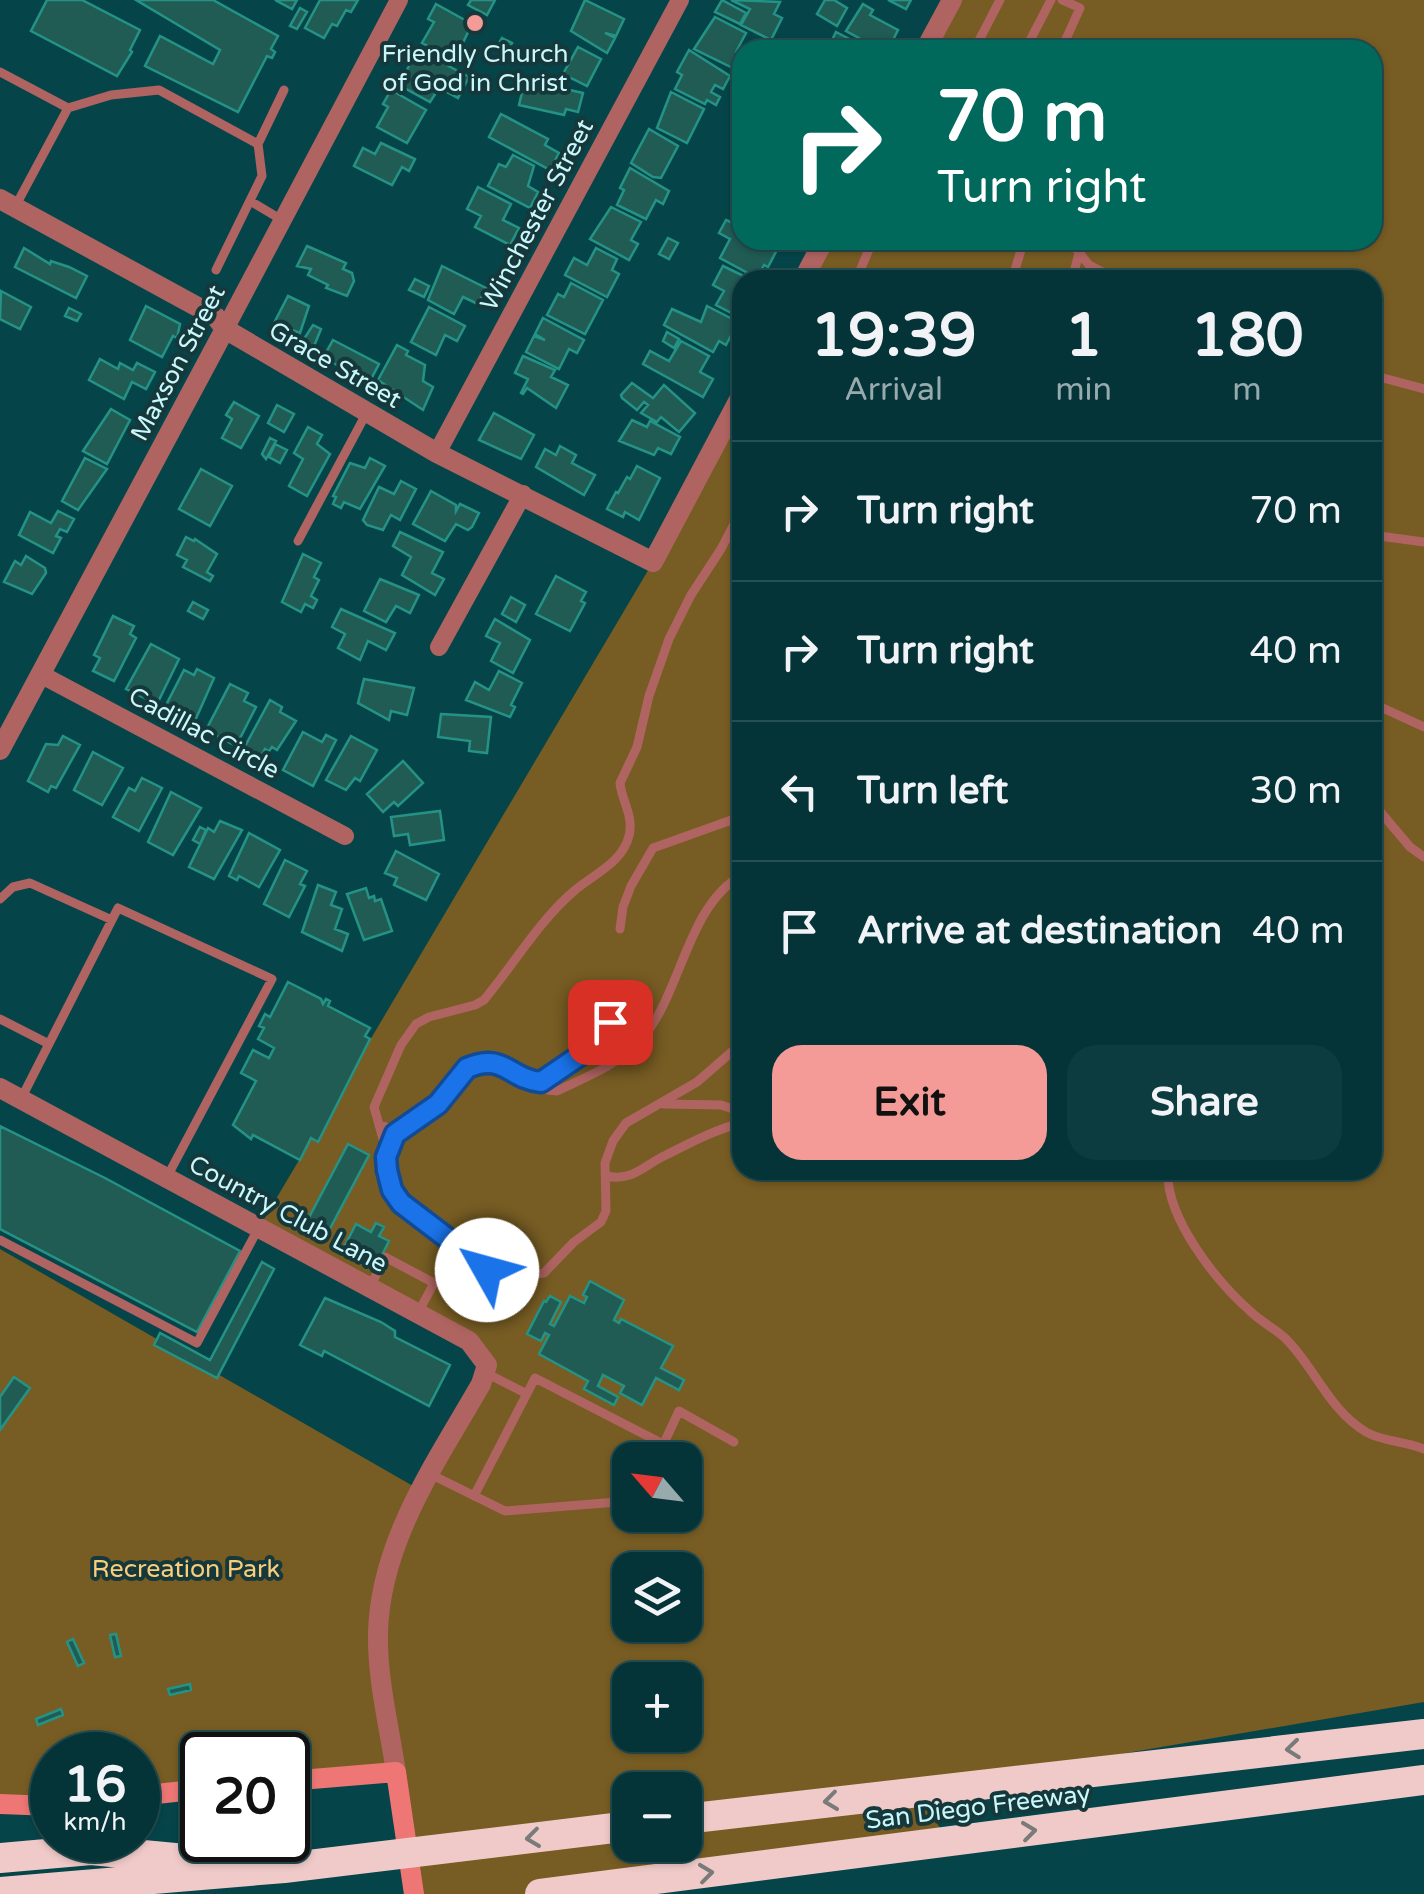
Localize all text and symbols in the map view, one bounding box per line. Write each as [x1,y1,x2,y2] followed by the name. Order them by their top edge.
[464,12,486,34] marker: Friendly Church of God in Christ
[381,39,569,98] place label: Friendly Church of God in Christ
[937,76,1107,160] text: 70 m
[772,80,902,210] icon: right
[474,114,600,316] street label: Winchester Street
[937,161,1146,215] text: Turn right
[124,280,232,446] street label: Maxson Street
[810,300,977,372] text: 19:39
[1065,300,1102,372] text: 1
[1190,300,1304,372] text: 180
[263,315,407,415] street label: Grace Street
[844,371,943,409] text: Arrival
[1055,371,1112,409] text: min
[1232,371,1262,409] text: m
[772,484,827,539] icon: right
[857,488,1034,534] text: Turn right
[1250,488,1342,534] text: 70 m
[772,624,827,679] icon: right
[857,628,1034,674] text: Turn right
[1250,628,1342,674] text: 40 m
[124,681,284,785] street label: Cadillac Circle
[772,764,827,819] icon: left
[857,768,1008,814] text: Turn left
[1250,768,1342,814] text: 30 m
[772,904,827,959] icon: arrive
[857,908,1222,954] text: Arrive at destination
[1252,908,1345,954] text: 40 m
[568,980,653,1065] pin
[583,995,638,1050] icon: arrive
[772,1045,1047,1160] button: Exit
[1067,1045,1342,1160] button: Share
[184,1149,392,1279] street label: Country Club Lane
[435,1218,539,1322] position arrow
[612,1442,702,1532] north arrow
[612,1442,702,1862] map controls
[612,1552,702,1642] button: layers
[92,1554,280,1584] park label: Recreation Park
[612,1662,702,1752] button: +
[180,1732,310,1862] speed limit sign: 20
[1284,1738,1300,1759] one-way arrow
[64,1755,126,1815] text: 16
[612,1772,702,1862] button: −
[864,1778,1092,1836] street label: San Diego Freeway
[822,1789,839,1810] one-way arrow
[64,1807,126,1837] text: km/h
[1021,1821,1037,1842] one-way arrow
[525,1826,542,1847] one-way arrow
[698,1863,715,1884] one-way arrow

